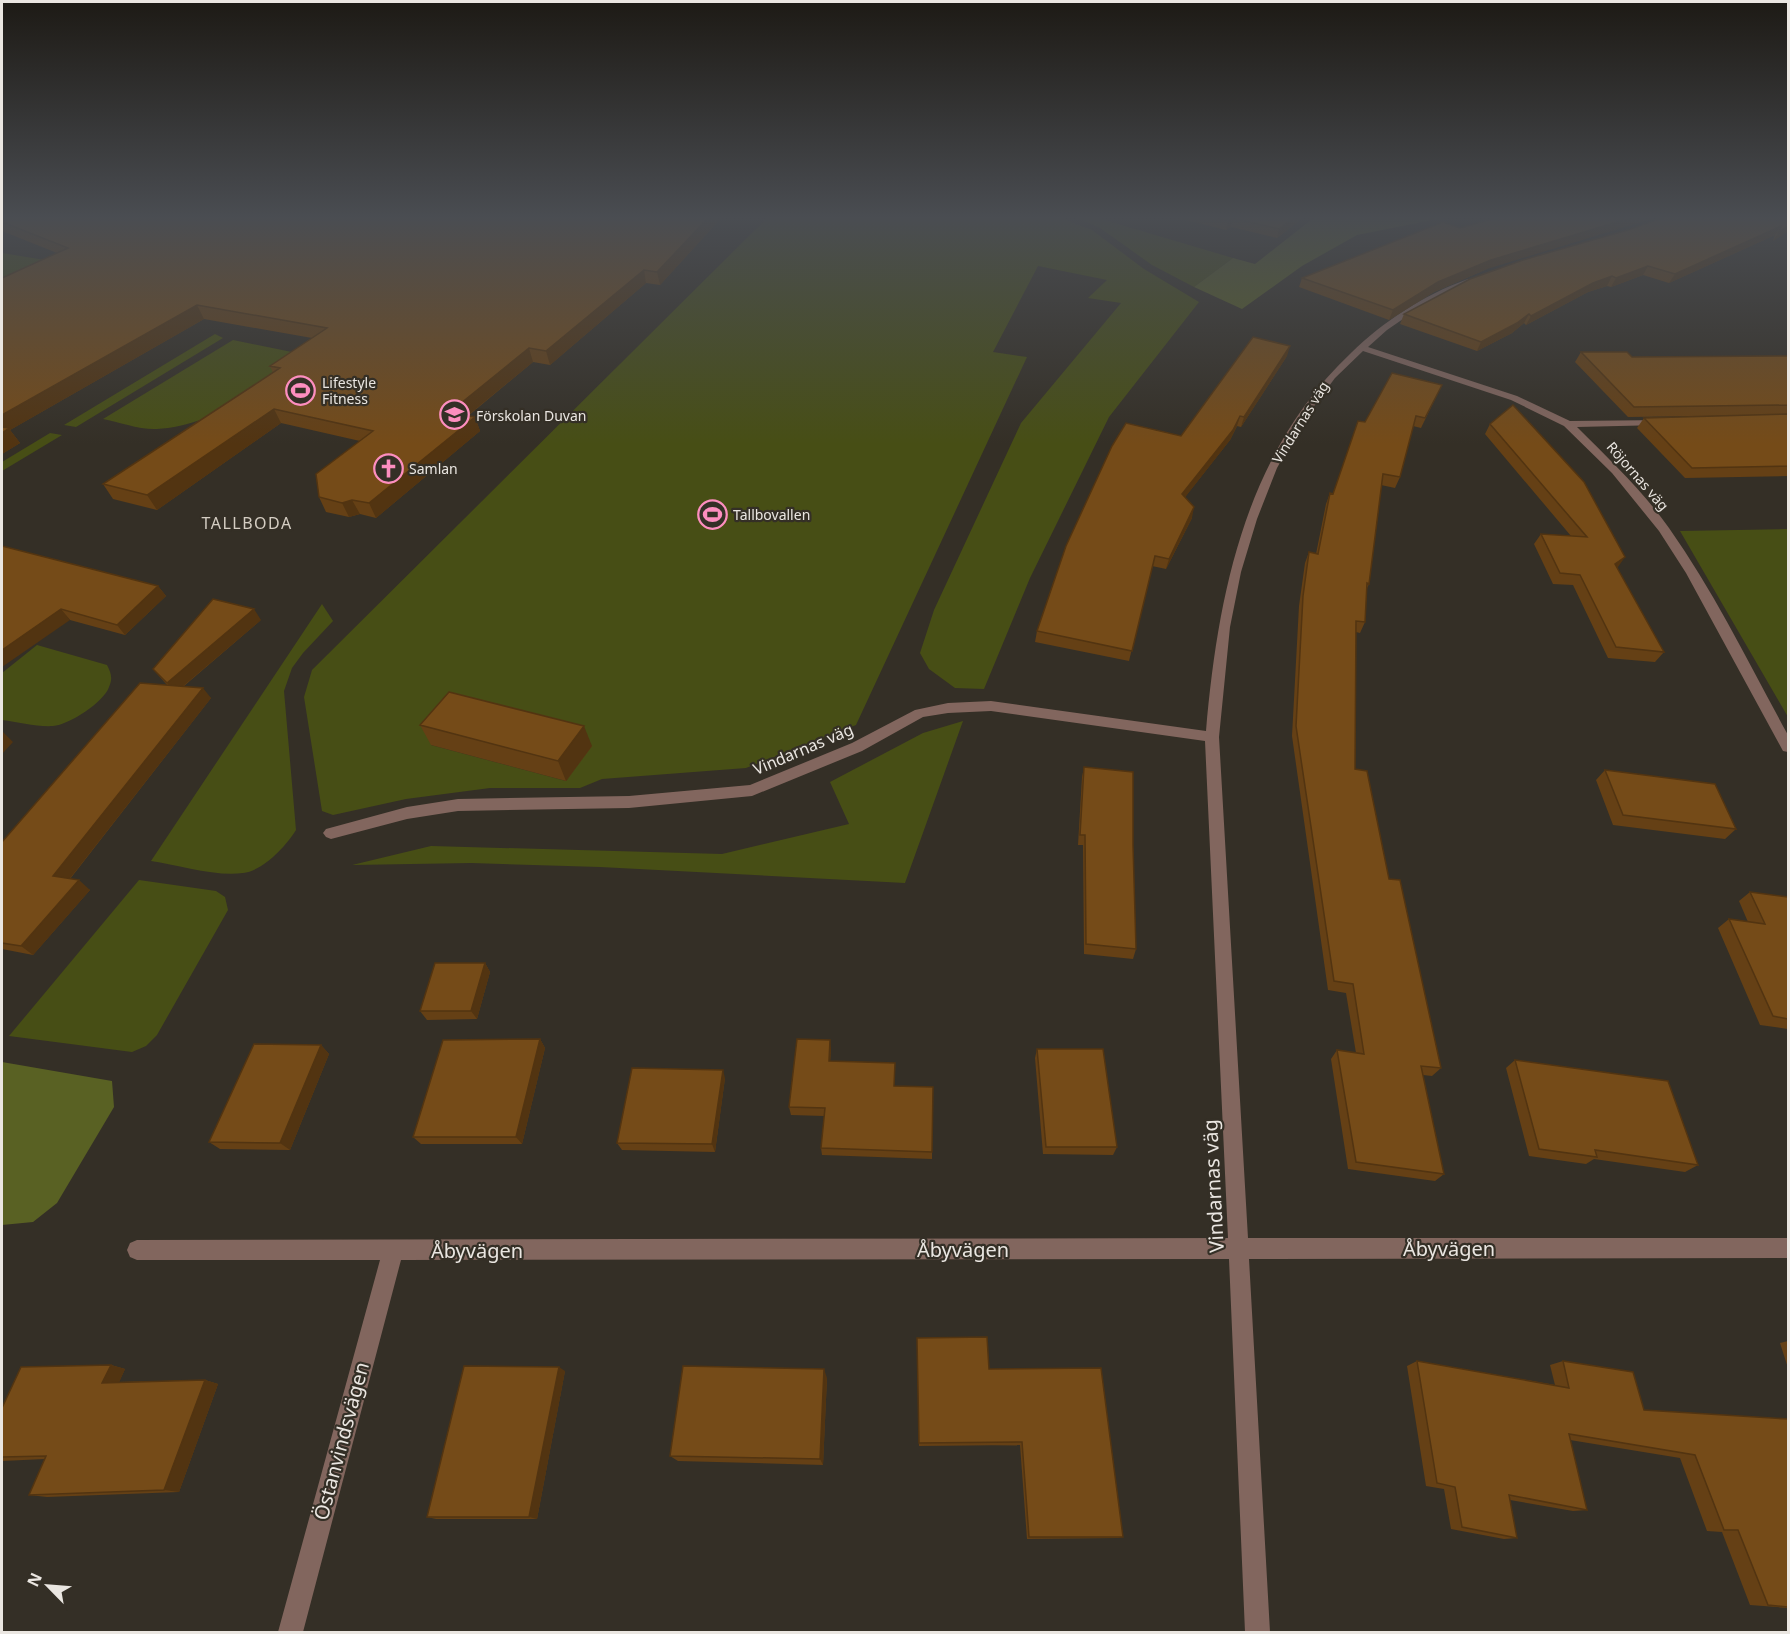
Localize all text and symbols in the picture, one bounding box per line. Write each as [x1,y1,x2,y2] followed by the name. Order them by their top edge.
[322,373,376,408] place label: Lifestyle Fitness
[285,374,317,406] sports icon: Lifestyle Fitness
[1267,377,1333,467] street label: Vindarnas väg
[439,399,471,431] school or university icon: Förskolan Duvan
[476,406,586,425] place label: Förskolan Duvan
[1603,438,1673,514] street label: Röjornas väg
[372,452,404,484] church icon: Samlan
[409,459,458,478] place label: Samlan
[696,498,728,530] sports icon: Tallbovallen
[733,505,810,524] place label: Tallbovallen
[201,512,293,534] district label: TALLBODA
[750,718,856,780] street label: Vindarnas väg
[1196,1119,1230,1253] street label: Vindarnas väg
[1403,1235,1495,1262] street label: Åbyvägen
[917,1236,1009,1263] street label: Åbyvägen
[431,1237,523,1264] street label: Åbyvägen
[307,1359,375,1523] street label: Östanvindsvägen
[18,1556,78,1616] north arrow
[22,1569,47,1590] text: N

